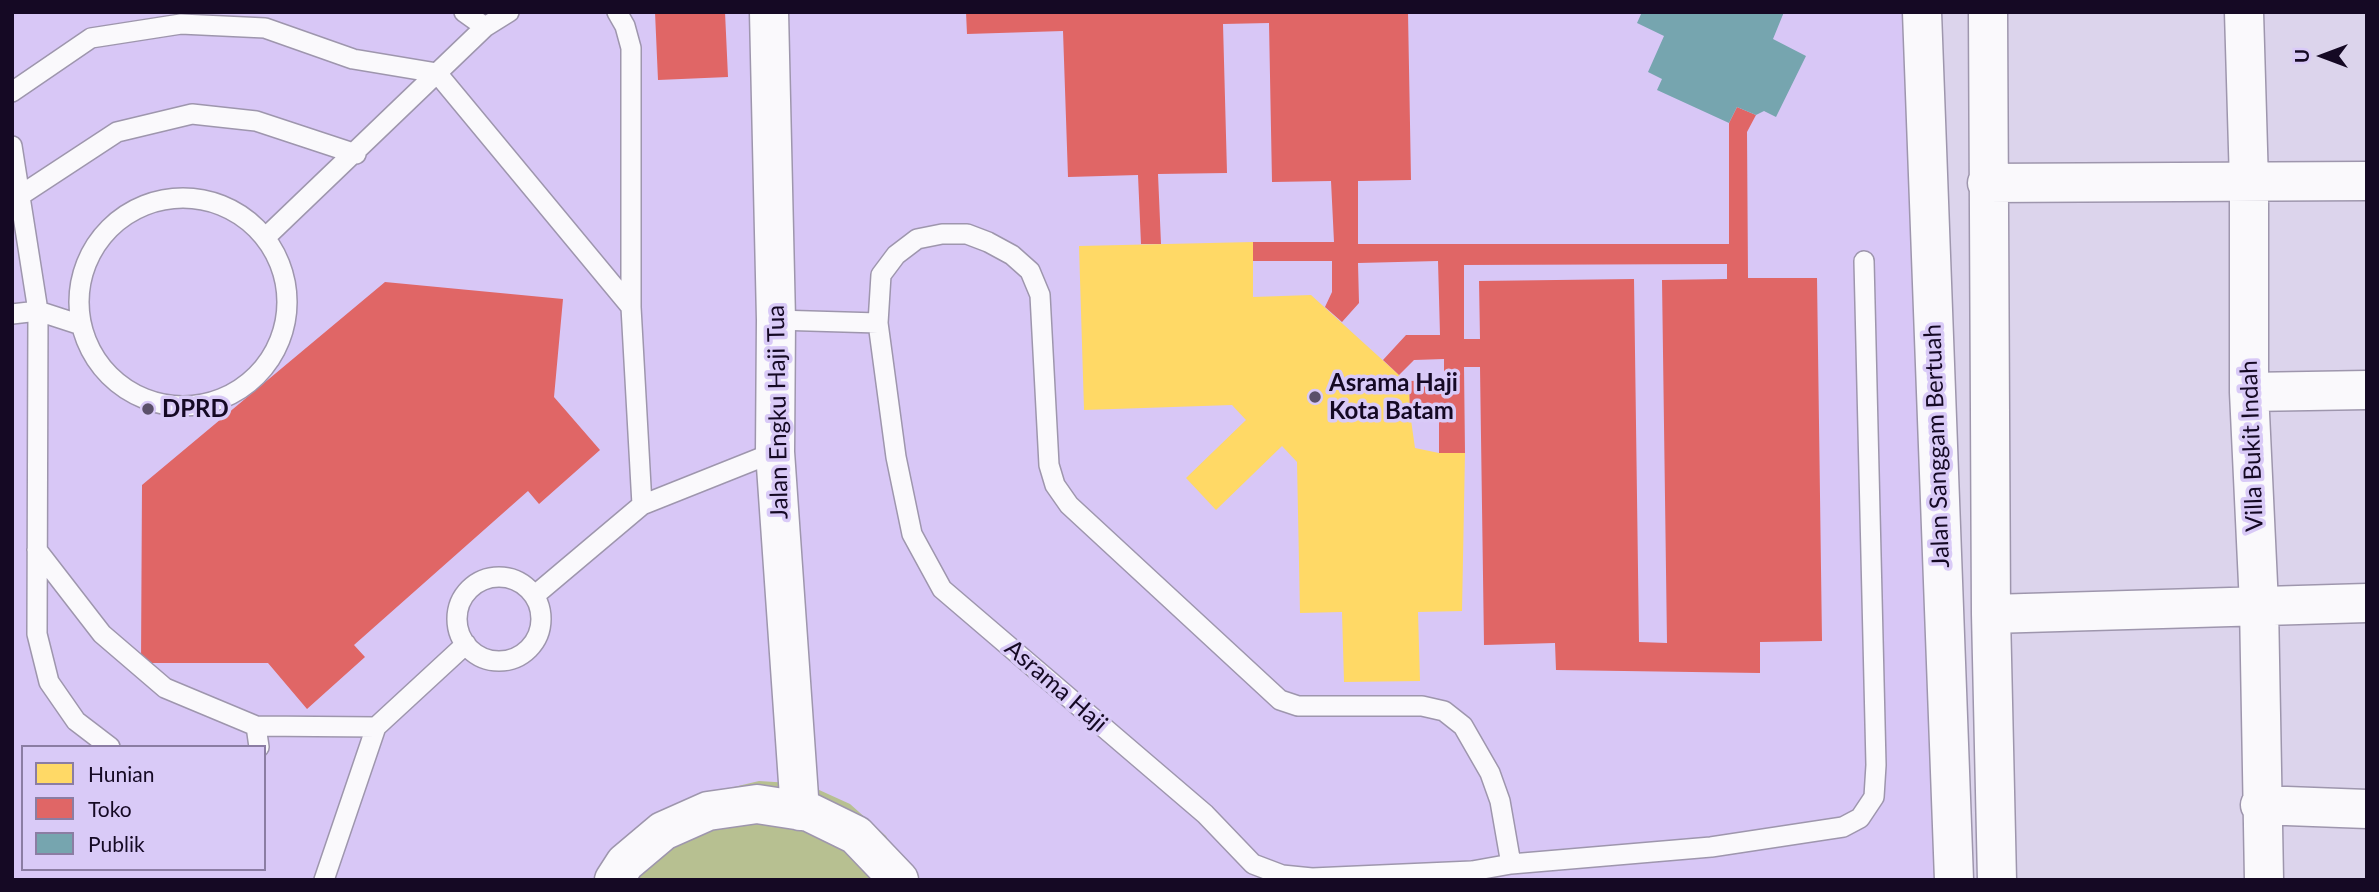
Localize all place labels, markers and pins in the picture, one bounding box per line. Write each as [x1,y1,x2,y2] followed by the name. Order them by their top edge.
[1329,369,1458,425] place label: Asrama Haji Kota Batam
[1307,389,1323,405] marker: Asrama Haji Kota Batam
[162,395,229,423] place label: DPRD
[140,401,156,417] marker: DPRD

